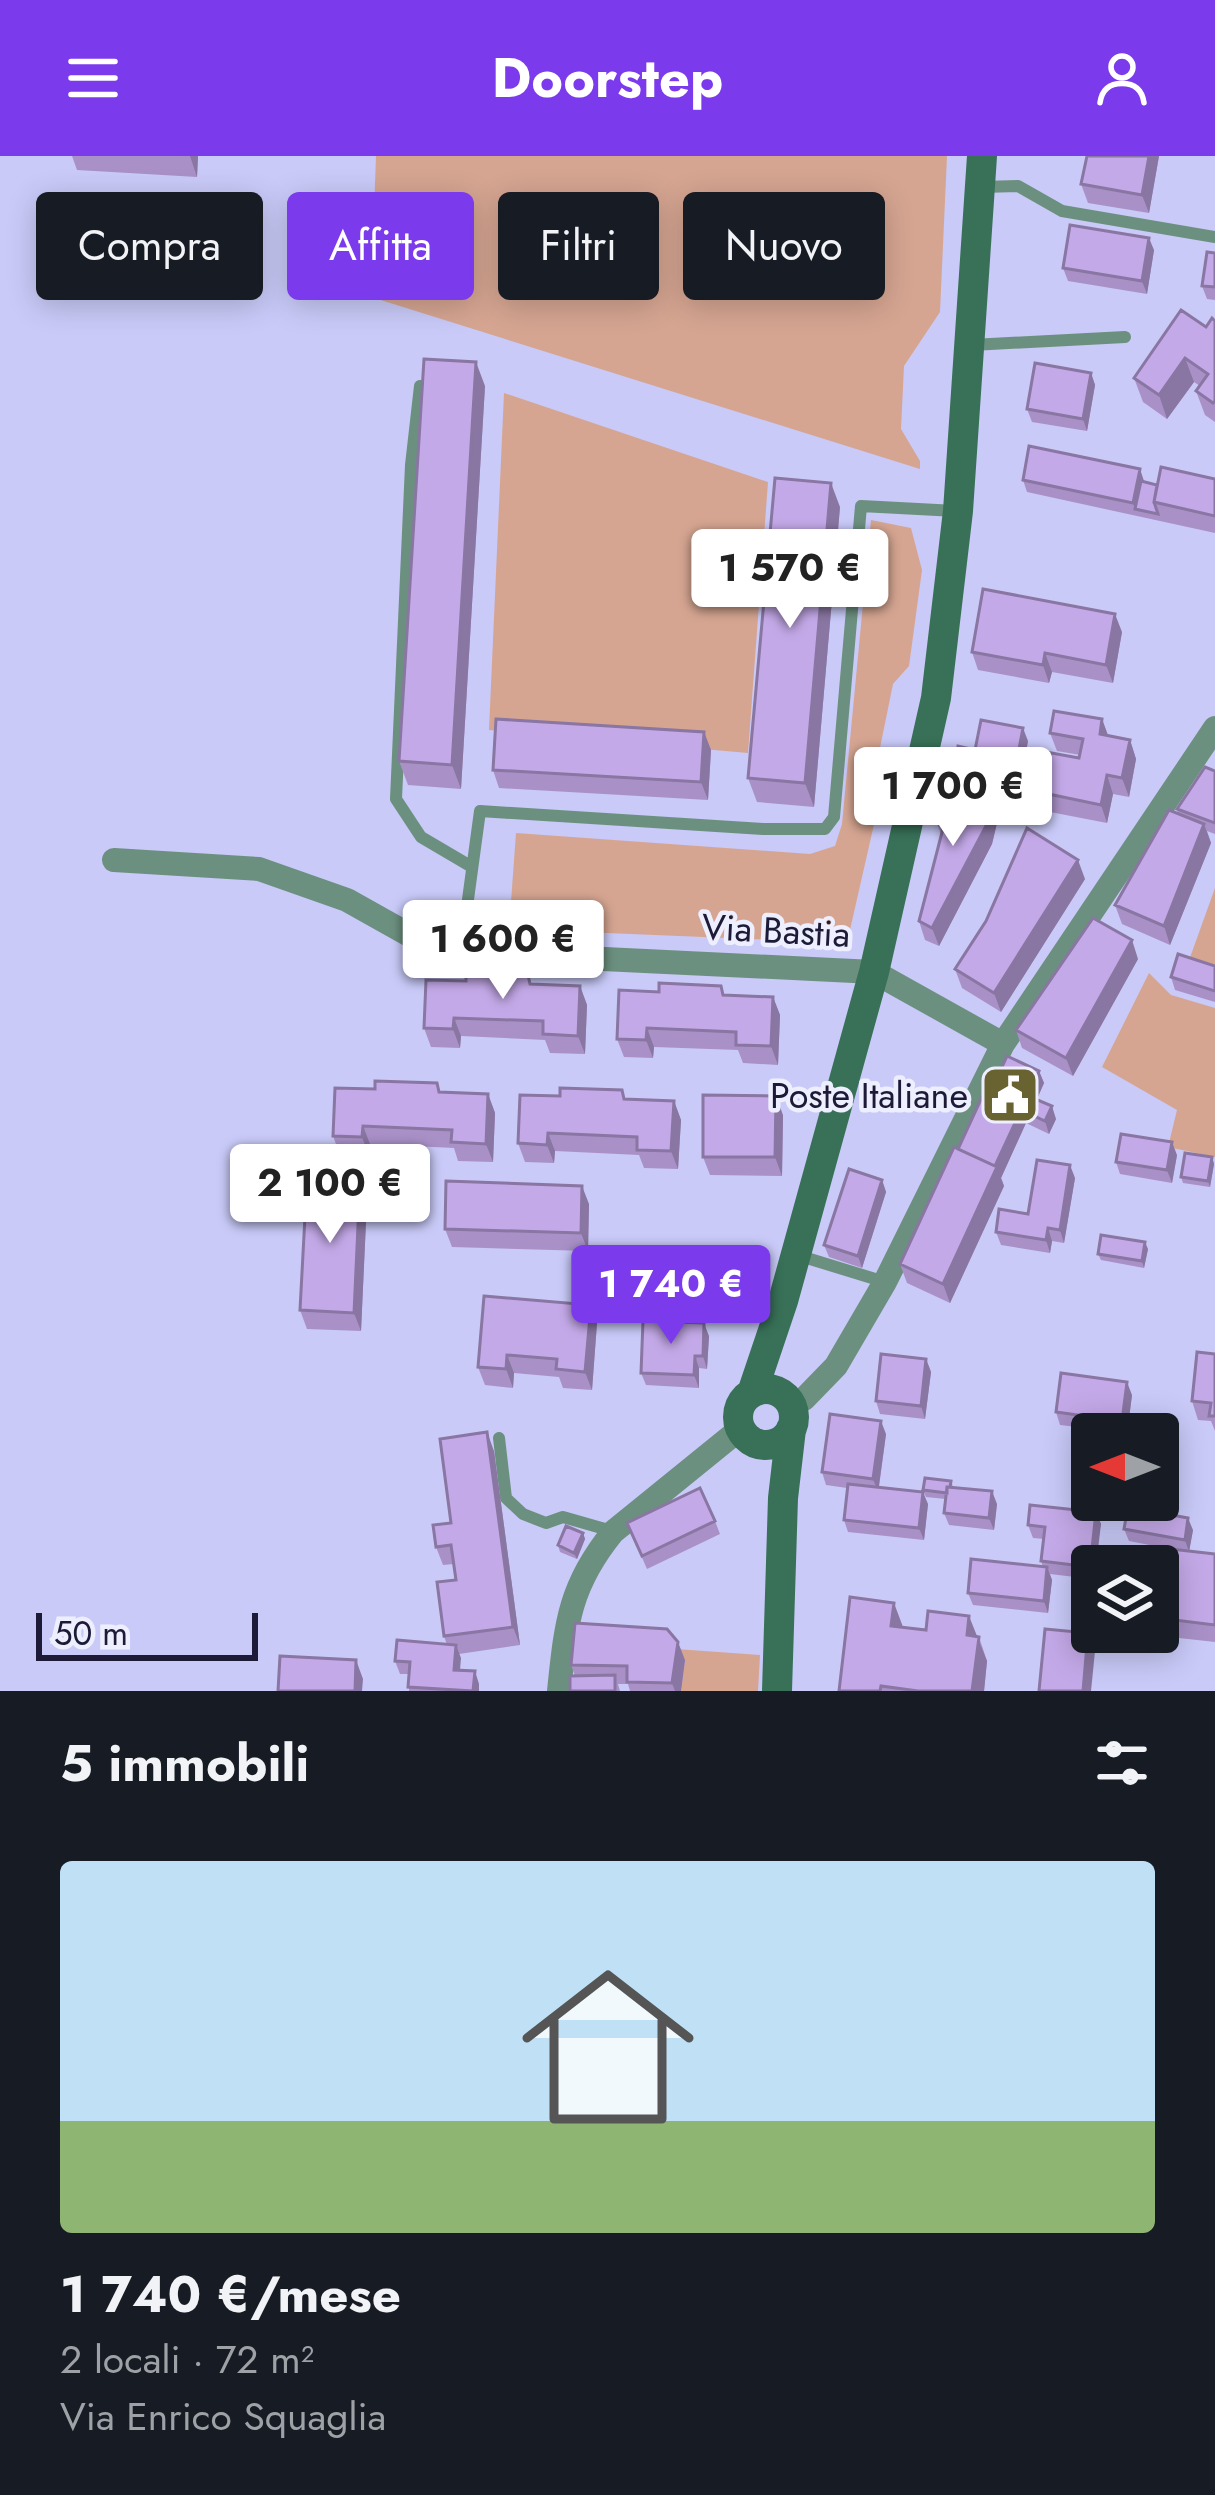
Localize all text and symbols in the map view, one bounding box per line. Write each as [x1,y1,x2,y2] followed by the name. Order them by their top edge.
[492,39,723,117] text: Doorstep
[60,45,126,111] icon: menu
[1089,45,1155,111] icon: person
[36,192,263,300] chip: Compra
[287,192,474,300] chip: Affitta
[498,192,659,300] chip: Filtri
[683,192,885,300] chip: Nuovo
[679,529,901,631] pin: 1 570 €
[718,539,862,596] text: 1 570 €
[842,747,1064,849] pin: 1 700 €
[881,757,1025,814] text: 1 700 €
[392,900,614,1002] pin: 1 600 €
[701,900,851,960] street label: Via Bastia
[430,910,576,967] text: 1 600 €
[979,1064,1041,1126] public building icon: Poste Italiane
[770,1069,968,1121] place label: Poste Italiane
[219,1144,441,1246] pin: 2 100 €
[257,1154,403,1211] text: 2 100 €
[560,1245,782,1347] pin: 1 740 €
[598,1255,744,1312] text: 1 740 €
[1071,1413,1179,1521] north arrow
[1071,1413,1179,1653] map controls
[1071,1545,1179,1653] button: layers
[36,1607,258,1660] scale bar
[54,1610,128,1657] text: 50 m
[60,1726,309,1800] text: 5 immobili
[1089,1730,1155,1796] icon: filters
[500,1939,716,2155] icon: home
[60,2257,401,2331] text: 1 740 €/mese
[60,2331,314,2388] text: 2 locali · 72 m²
[60,2388,386,2445] text: Via Enrico Squaglia

